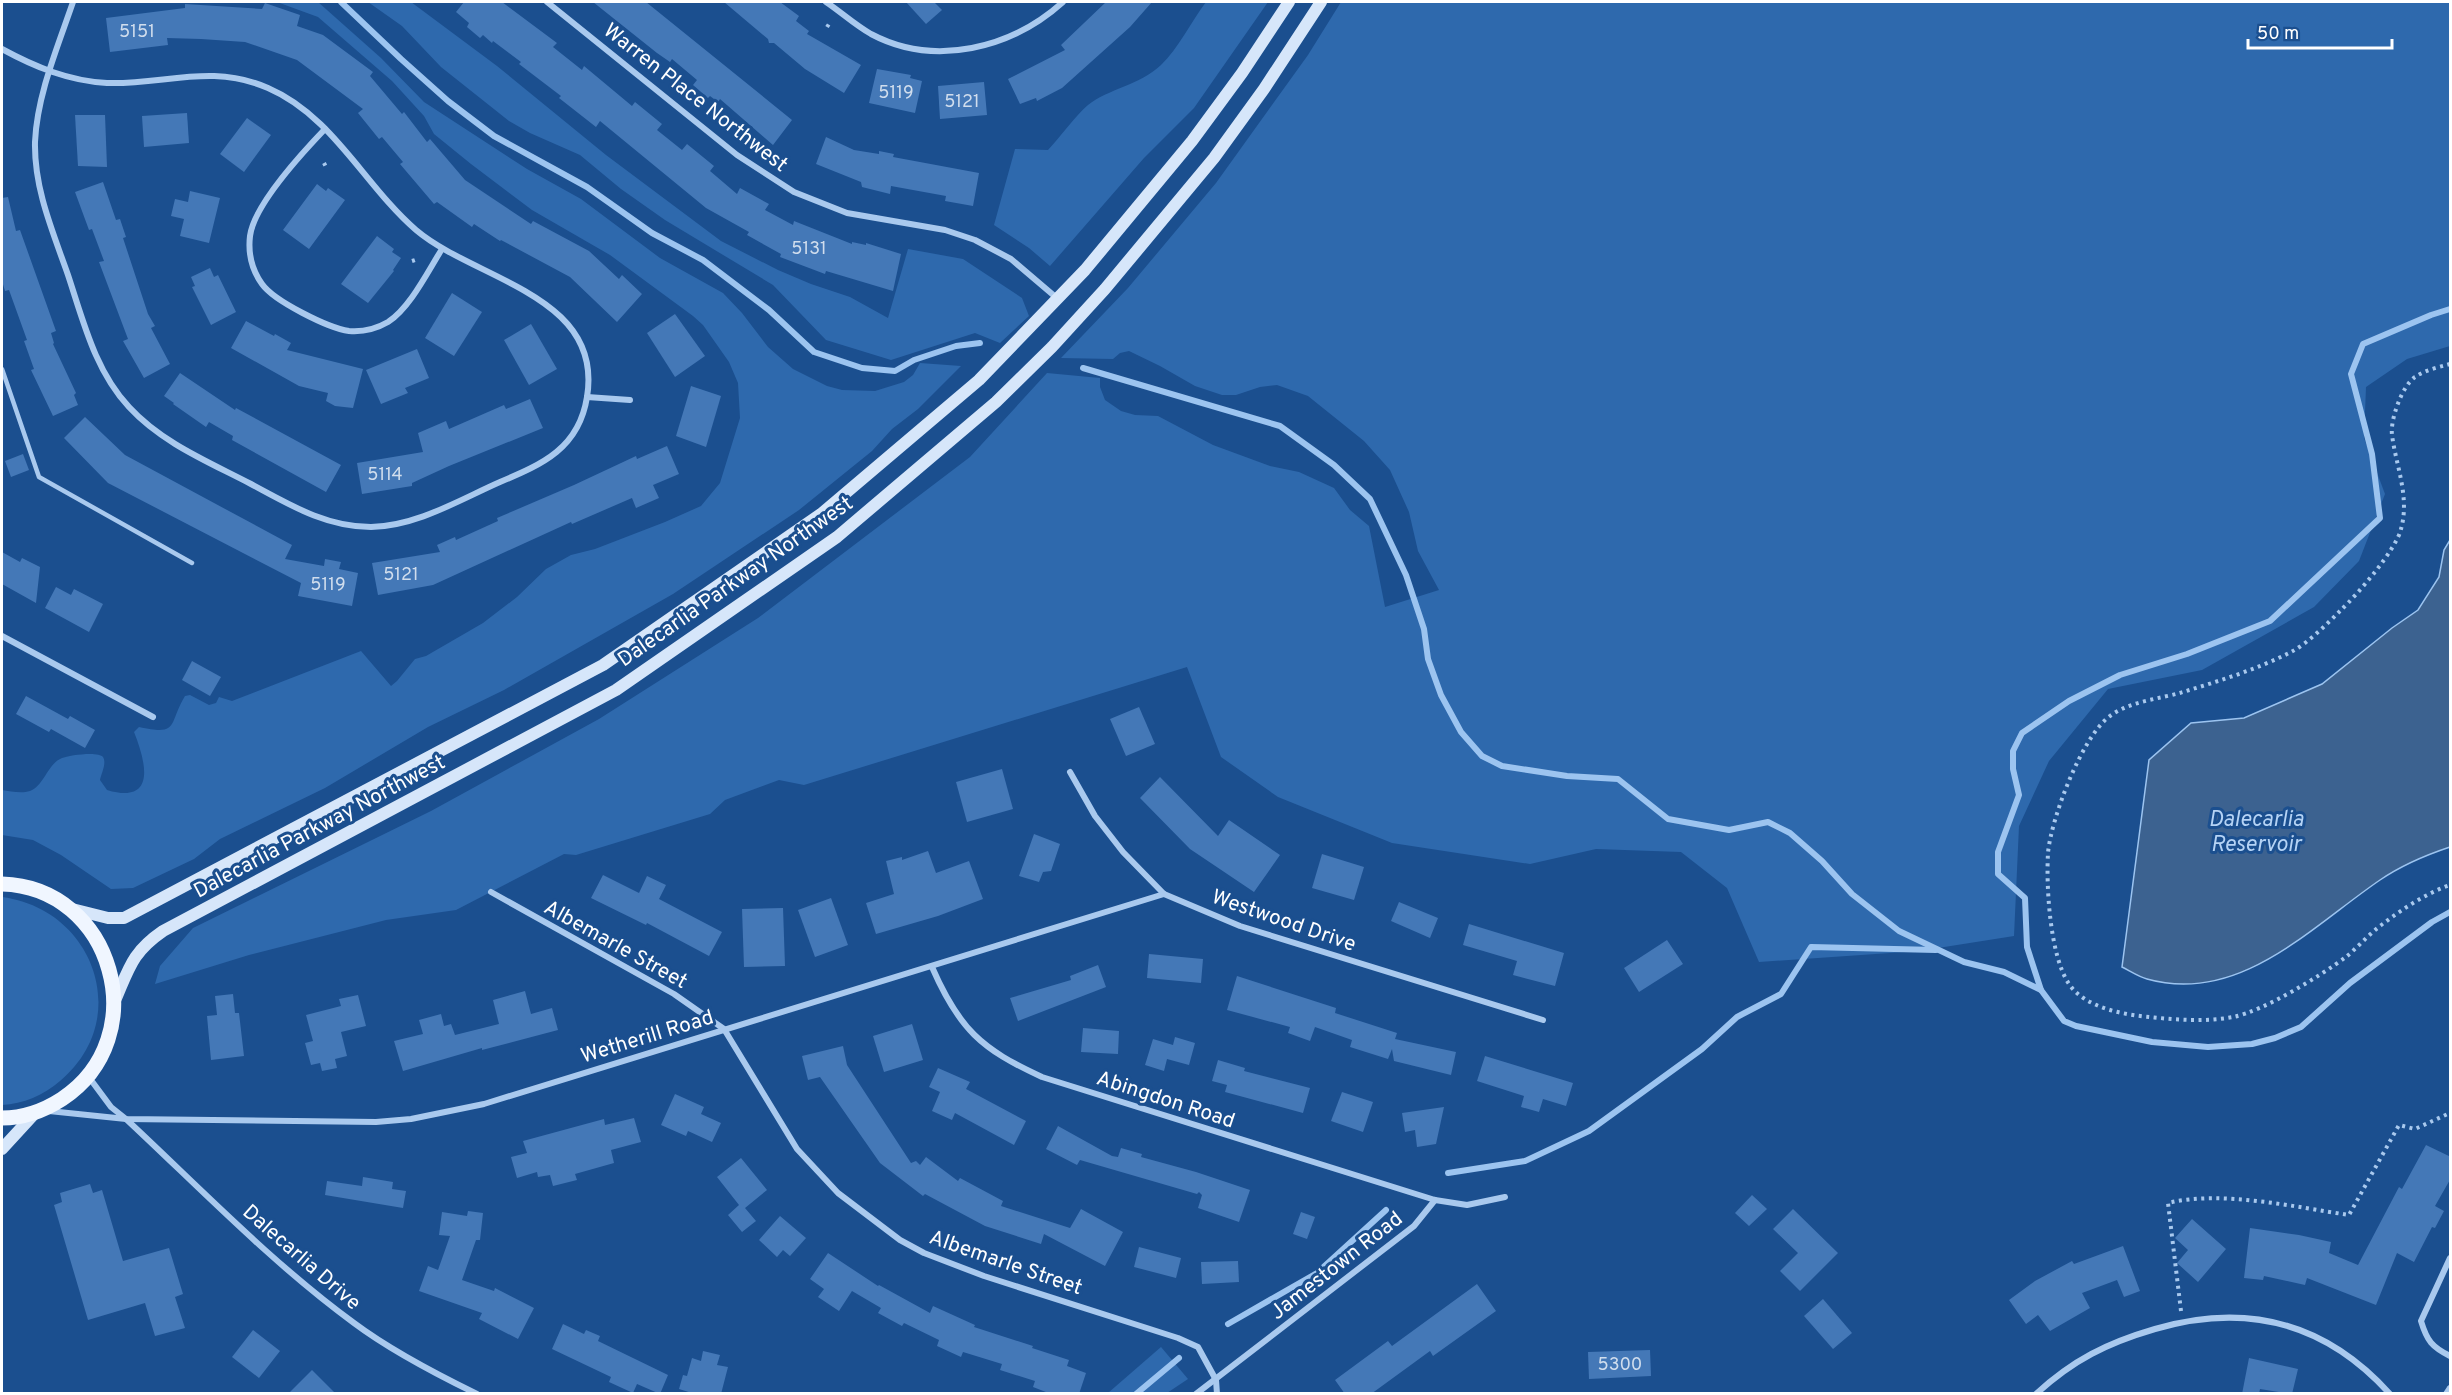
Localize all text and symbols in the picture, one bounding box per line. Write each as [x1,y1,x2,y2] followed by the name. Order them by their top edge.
[2248,12,2392,50] scale bar
[597,18,793,179] street label: Warren Place Northwest
[119,21,155,44] house number: 5151
[2257,23,2299,46] text: 50 m
[878,82,914,105] house number: 5119
[944,91,980,114] house number: 5121
[791,238,827,261] house number: 5131
[367,464,403,487] house number: 5114
[613,491,859,674] street label: Dalecarlia Parkway Northwest
[383,564,419,587] house number: 5121
[310,574,346,597] house number: 5119
[189,749,450,905] street label: Dalecarlia Parkway Northwest
[2208,807,2304,859] water label: Dalecarlia Reservoir
[1208,884,1359,959] street label: Westwood Drive
[539,895,692,996] street label: Albemarle Street
[578,1004,717,1070] street label: Wetherill Road
[1093,1065,1238,1136] street label: Abingdon Road
[236,1199,366,1317] street label: Dalecarlia Drive
[1265,1206,1409,1326] street label: Jamestown Road
[925,1225,1086,1302] street label: Albemarle Street
[1598,1354,1642,1377] house number: 5300

